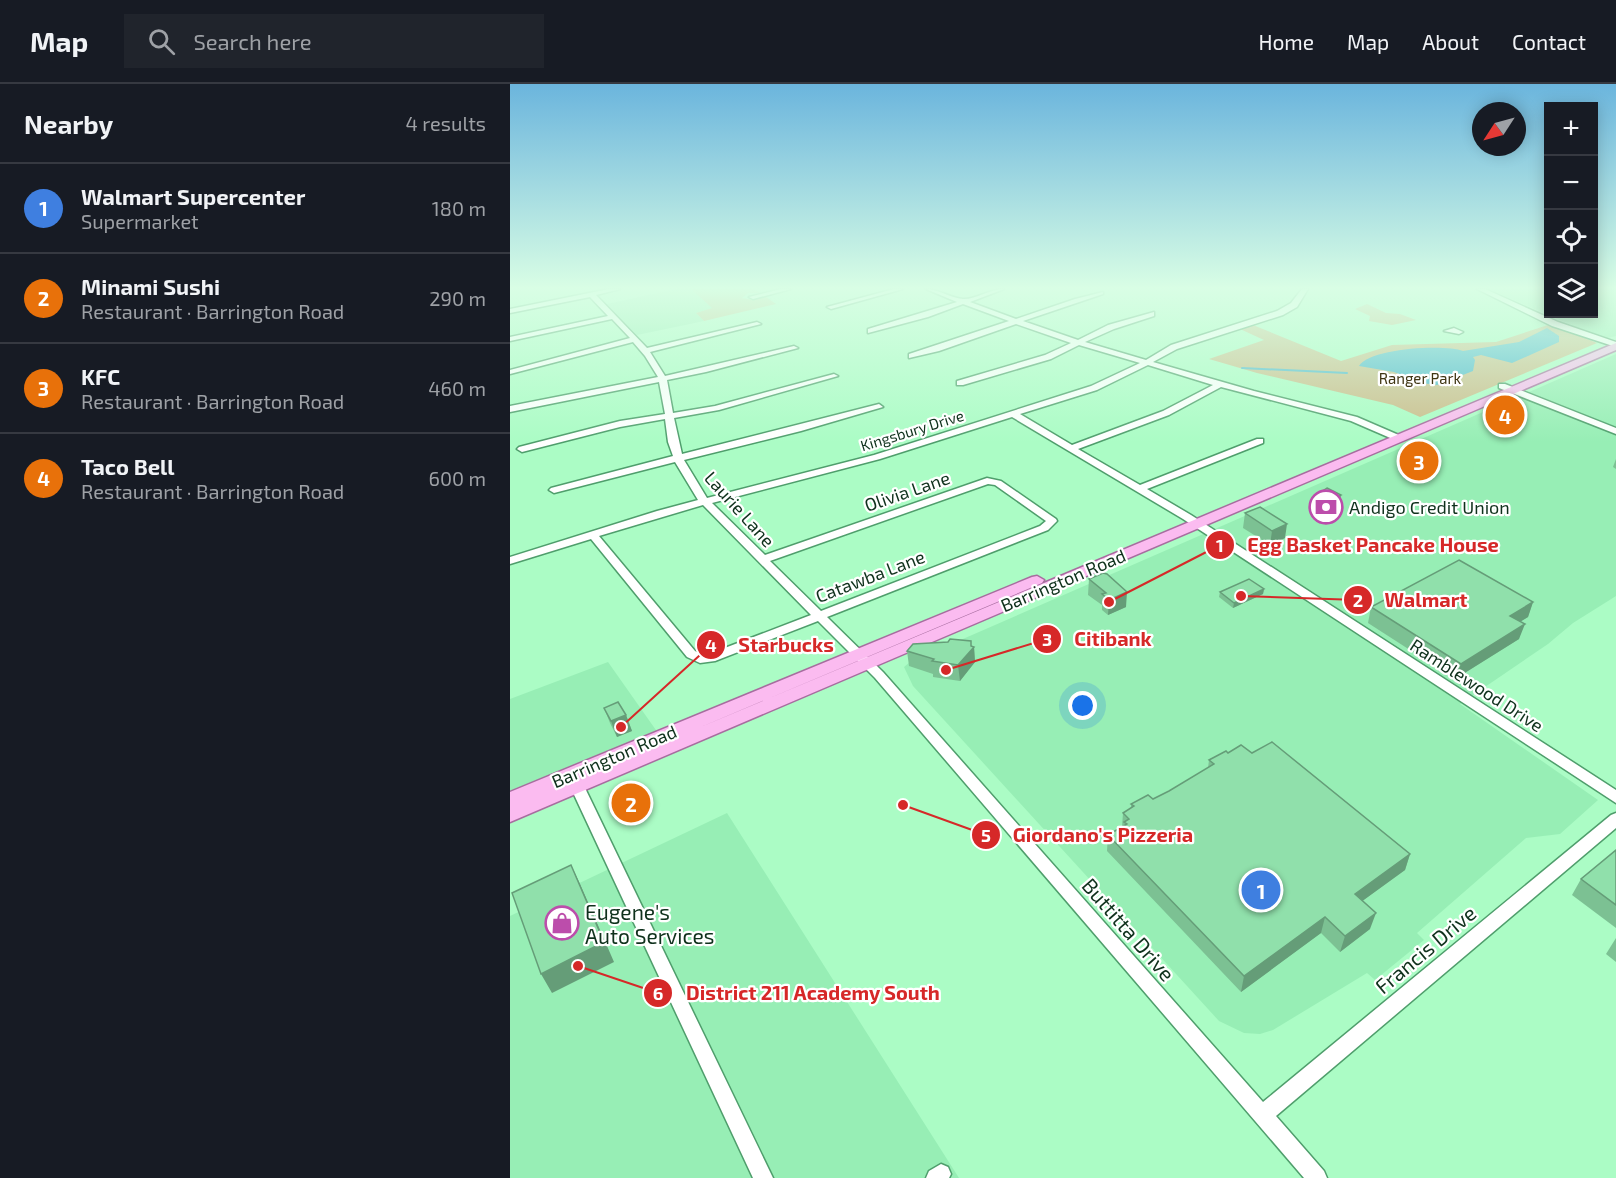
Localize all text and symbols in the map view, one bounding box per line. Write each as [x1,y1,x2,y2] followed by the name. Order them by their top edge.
[124,14,544,68] search box
[30,24,88,58] text: Map
[145,25,178,58] icon: search
[193,28,312,54] text: Search here
[1258,29,1314,54] text: Home
[1347,29,1389,54] text: Map
[1422,29,1479,54] text: About
[1512,29,1586,54] text: Contact
[1472,102,1526,156] north arrow
[1544,102,1598,318] map controls
[1544,102,1598,156] button: +
[24,108,113,139] text: Nearby
[406,111,486,135] text: 4 results
[1544,156,1598,210] button: −
[81,183,305,209] text: Walmart Supercenter
[39,196,48,220] text: 1
[432,196,486,220] text: 180 m
[81,209,199,233] text: Supermarket
[1544,210,1598,264] button: locate
[1544,264,1598,318] button: layers
[81,273,220,299] text: Minami Sushi
[38,286,49,310] text: 2
[429,286,486,310] text: 290 m
[81,299,344,323] text: Restaurant · Barrington Road
[81,363,120,389] text: KFC
[1379,369,1462,387] park label: Ranger Park
[38,376,49,400] text: 3
[428,376,486,400] text: 460 m
[81,389,344,413] text: Restaurant · Barrington Road
[1486,392,1524,438] pin: 4
[858,406,966,454] street label: Kingsbury Drive
[1400,438,1438,484] pin: 3
[81,453,175,479] text: Taco Bell
[37,466,50,490] text: 4
[428,466,486,490] text: 600 m
[861,466,953,516] street label: Olivia Lane
[700,467,780,551] street label: Laurie Lane
[81,479,344,503] text: Restaurant · Barrington Road
[1308,489,1344,525] bank icon: Andigo Credit Union
[1349,496,1510,518] place label: Andigo Credit Union
[1205,526,1511,564] callout: Egg Basket Pancake House
[1247,532,1499,556] text: Egg Basket Pancake House
[1216,534,1224,556] text: 1
[997,544,1129,616] street label: Barrington Road
[812,545,928,607] street label: Catawba Lane
[1343,581,1480,619] callout: Walmart
[1385,587,1468,611] text: Walmart
[1353,589,1363,611] text: 2
[1032,620,1164,658] callout: Citibank
[696,626,846,664] callout: Starbucks
[1074,626,1153,650] text: Citibank
[1042,628,1052,650] text: 3
[738,632,834,656] text: Starbucks
[705,634,717,656] text: 4
[1406,634,1548,736] street label: Ramblewood Drive
[1068,691,1097,720] your location
[548,720,680,792] street label: Barrington Road
[612,780,650,826] pin: 2
[971,816,1205,854] callout: Giordano's Pizzeria
[1013,822,1193,846] text: Giordano's Pizzeria
[981,824,991,846] text: 5
[1242,868,1281,912] pin: 1
[1077,872,1181,986] street label: Buttitta Drive
[585,899,715,948] place label: Eugene's Auto Services
[1370,900,1480,998] street label: Francis Drive
[544,905,580,941] shop icon: Eugene's Auto Services
[643,974,952,1012] callout: District 211 Academy South
[686,980,940,1005] text: District 211 Academy South
[653,982,663,1004] text: 6

